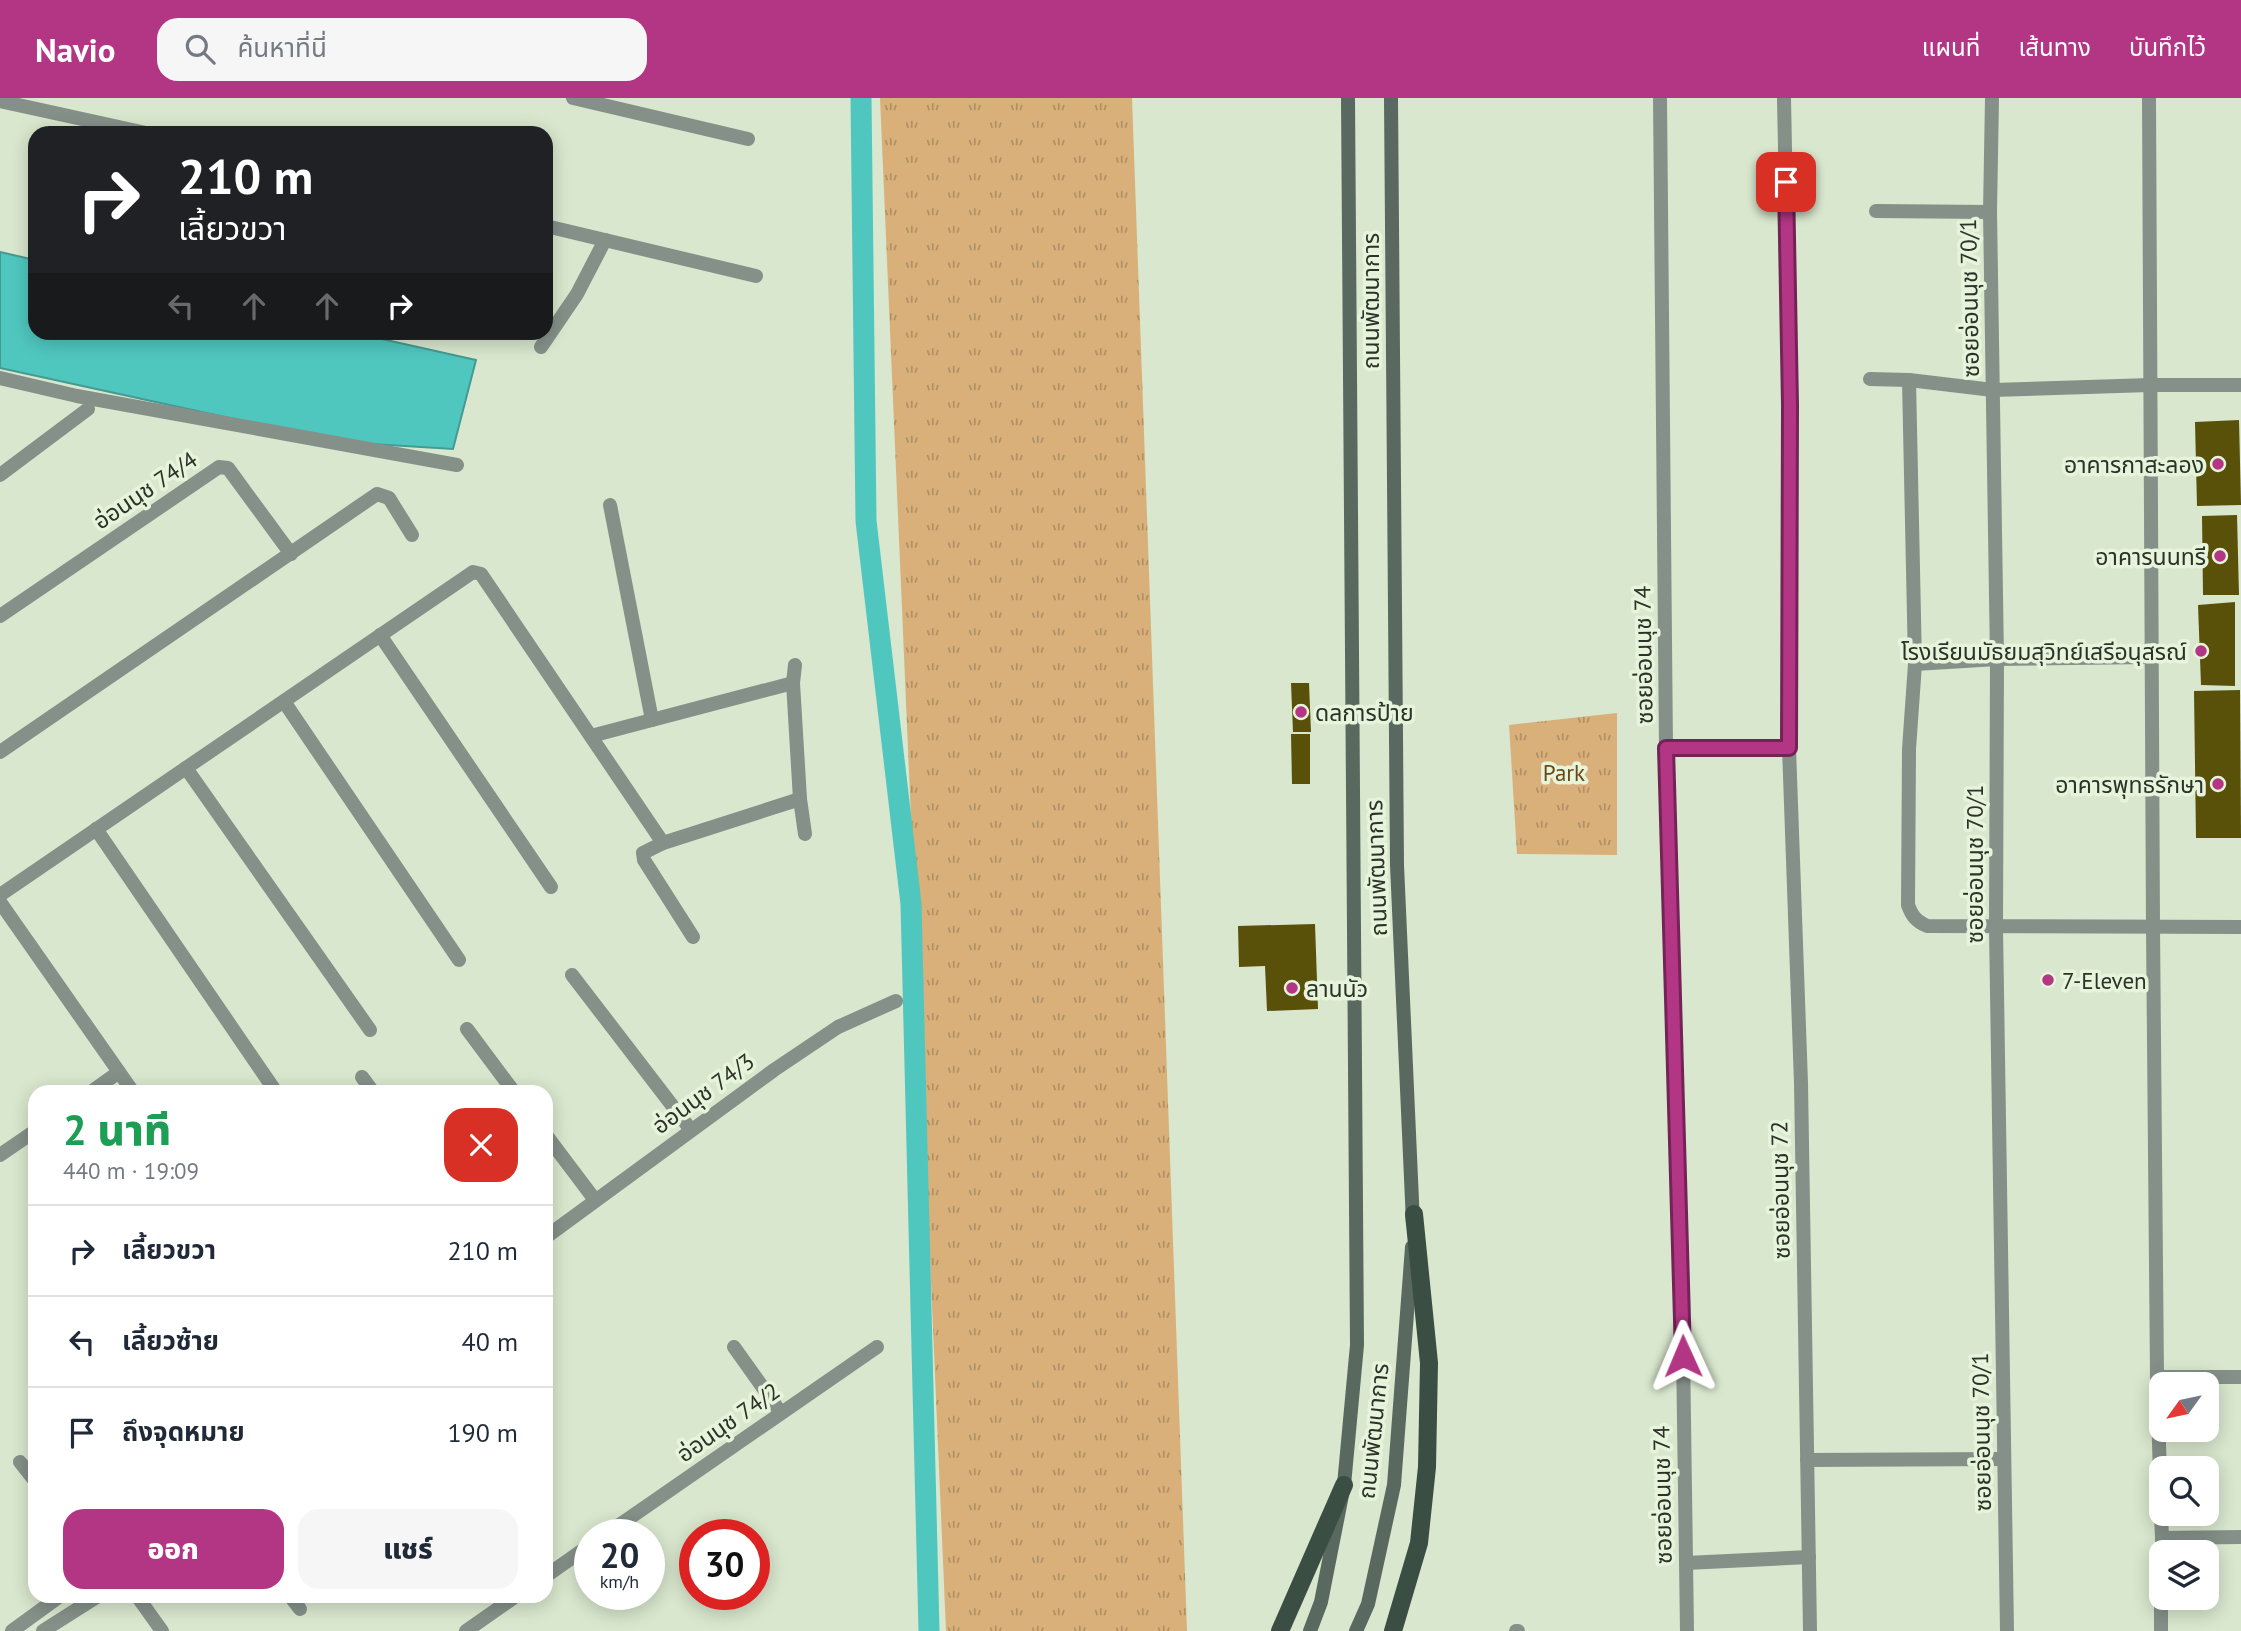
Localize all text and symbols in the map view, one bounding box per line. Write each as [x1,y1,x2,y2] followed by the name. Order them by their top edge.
[157,18,647,81] search box
[35,28,115,71] text: Navio
[181,30,219,68] icon: search
[237,31,327,64] text: ค้นหาที่นี่
[1922,32,1980,63] text: แผนที่
[2018,32,2091,63] text: เส้นทาง
[2129,32,2206,63] text: บันทึกไว้
[178,144,313,208] text: 210 m
[1756,152,1816,212] pin
[63,154,154,245] icon: right
[1767,163,1805,201] icon: arrive
[178,207,286,249] text: เลี้ยวขวา
[1953,218,1985,378] street label: ซอยอ่อนนุช 70/1
[1356,233,1385,369] street label: ถนนพัฒนาการ
[162,287,200,325] icon: left
[235,287,273,325] icon: ahead
[308,287,346,325] icon: ahead
[381,287,419,325] icon: right
[88,444,203,535] street label: อ่อนนุช 74/4
[2064,450,2204,479] place label: อาคารกาสะลอง
[2210,456,2226,472] marker: อาคารกาสะลอง
[2095,542,2206,571] place label: อาคารนนทรี
[2212,548,2228,564] marker: อาคารนนทรี
[1627,585,1659,724] street label: ซอยอ่อนนุช 74
[1901,637,2187,666] place label: โรงเรียนมัธยมสุวิทย์เสรีอนุสรณ์
[2193,643,2209,659] marker: โรงเรียนมัธยมสุวิทย์เสรีอนุสรณ์
[1315,698,1414,727] place label: ดลการป้าย
[1293,704,1309,720] marker: ดลการป้าย
[1543,758,1585,787] park label: Park
[2055,770,2204,799] place label: อาคารพุทธรักษา
[2210,776,2226,792] marker: อาคารพุทธรักษา
[1960,785,1989,943] street label: ซอยอ่อนนุช 70/1
[1359,799,1393,937] street label: ถนนพัฒนาการ
[2062,966,2147,995] place label: 7-Eleven
[2040,972,2056,988] marker: 7-Eleven
[1306,974,1368,1003] place label: ลานนัว
[1284,980,1300,996] marker: ลานนัว
[646,1046,760,1140] street label: อ่อนนุช 74/3
[63,1102,171,1157] text: 2 นาที
[444,1108,518,1182] button: close
[1764,1121,1796,1259] street label: ซอยอ่อนนุช 72
[63,1156,199,1185] text: 440 m · 19:09
[63,1232,101,1270] icon: right
[122,1233,216,1266] text: เลี้ยวขวา
[447,1234,518,1267] text: 210 m
[1646,1319,1720,1393] position arrow
[63,1323,101,1361] icon: left
[122,1324,219,1357] text: เลี้ยวซ้าย
[462,1325,518,1358] text: 40 m
[1965,1352,1997,1512] street label: ซอยอ่อนนุช 70/1
[1351,1362,1395,1500] street label: ถนนพัฒนาการ
[2149,1372,2219,1442] north arrow
[2149,1372,2219,1610] map controls
[671,1376,785,1468] street label: อ่อนนุช 74/2
[63,1414,101,1452] icon: arrive
[122,1415,245,1448] text: ถึงจุดหมาย
[447,1416,518,1449] text: 190 m
[1646,1425,1678,1564] street label: ซอยอ่อนนุช 74
[2149,1456,2219,1526] button: search
[63,1509,284,1589] button: ออก
[298,1509,518,1589] button: แชร์
[679,1519,770,1610] speed limit sign: 30
[600,1532,639,1578] text: 20
[2149,1540,2219,1610] button: layers
[600,1570,639,1593] text: km/h

